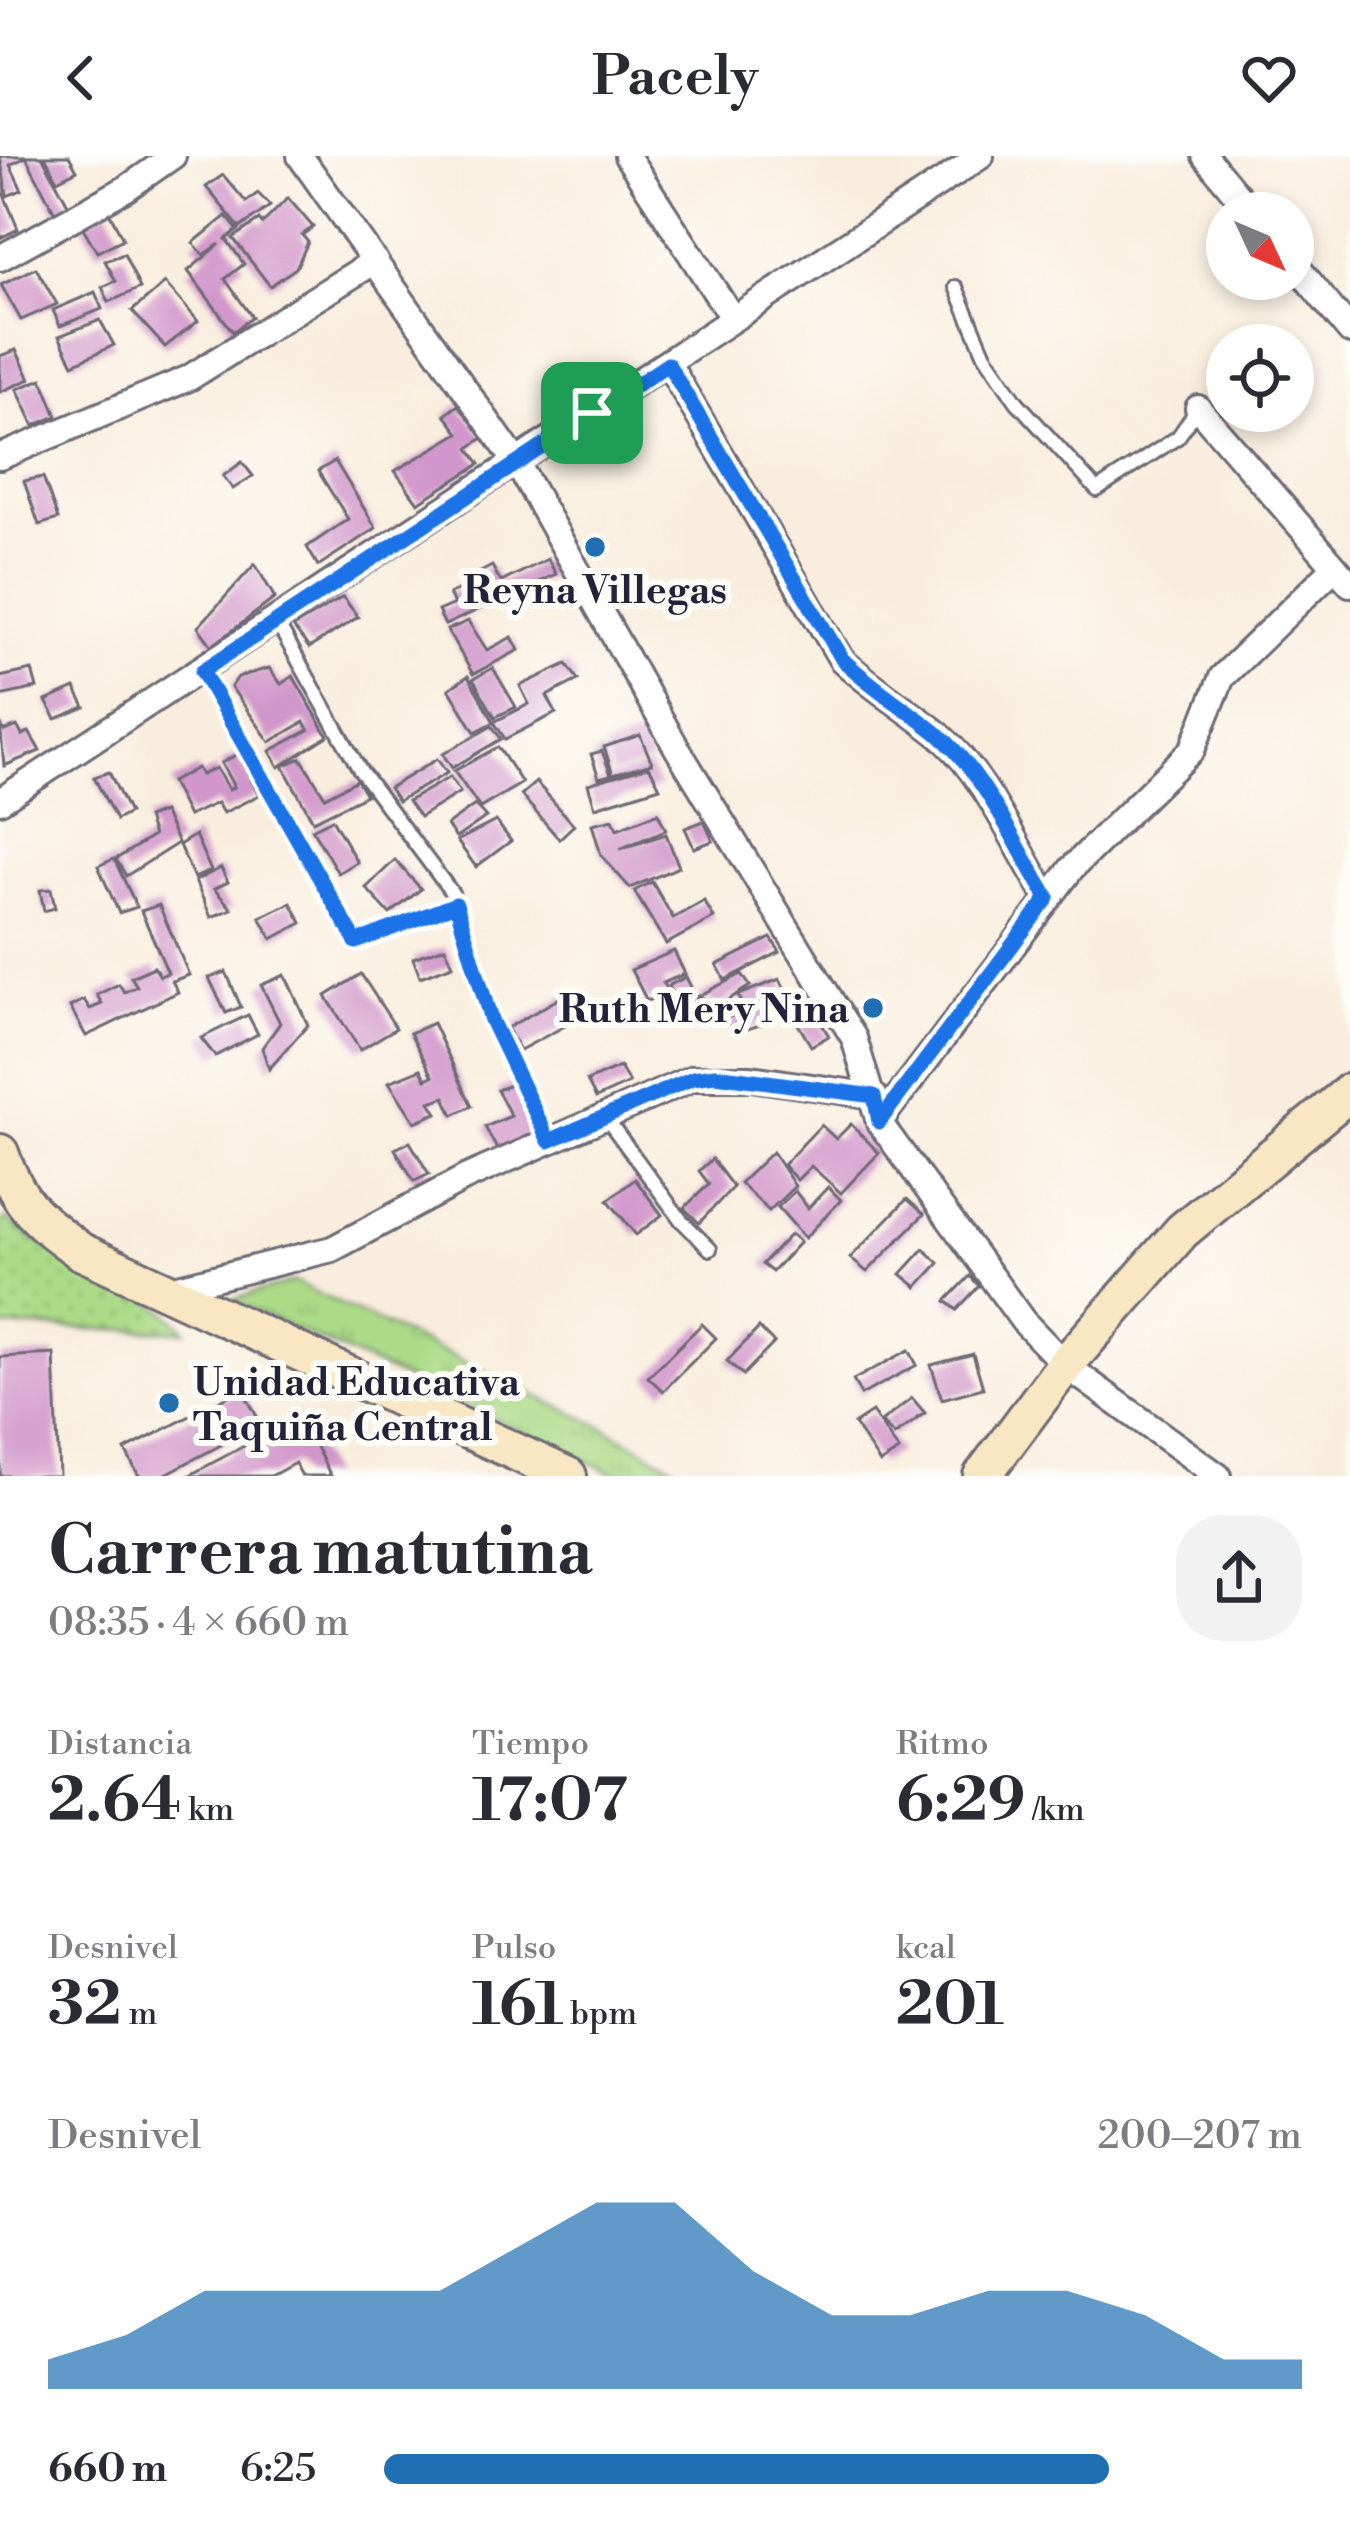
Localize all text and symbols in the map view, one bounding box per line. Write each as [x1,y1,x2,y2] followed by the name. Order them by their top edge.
[592,44,758,112] text: Pacely
[48,45,114,111] icon: back
[1236,45,1302,111] icon: heart
[1206,192,1314,300] north arrow
[1206,192,1314,432] map controls
[1206,324,1314,432] button: locate
[541,362,643,464] pin
[559,380,625,446] icon: arrive
[582,534,608,560] marker: Reyna Villegas
[463,567,727,616] place label: Reyna Villegas
[559,986,850,1035] place label: Ruth Mery Nina
[860,995,886,1021] marker: Ruth Mery Nina
[193,1359,521,1453] place label: Unidad Educativa Taquiña Central
[156,1390,182,1416] marker: Unidad Educativa Taquiña Central
[48,1512,593,1595] text: Carrera matutina
[1176,1515,1302,1641] button: share
[48,1599,349,1648] text: 08:35 · 4 × 660 m
[48,1724,192,1765] text: Distancia
[472,1724,589,1765] text: Tiempo
[896,1724,988,1765] text: Ritmo
[48,1765,181,1840] text: 2.64
[472,1765,628,1840] text: 17:07
[896,1765,1026,1840] text: 6:29
[181,1790,234,1831] text: km
[1026,1790,1085,1831] text: /km
[48,1928,178,1969] text: Desnivel
[472,1928,556,1969] text: Pulso
[896,1928,956,1969] text: kcal
[48,1969,122,2044] text: 32
[472,1969,564,2044] text: 161
[896,1969,1004,2044] text: 201
[122,1994,157,2035] text: m
[564,1994,637,2035] text: bpm
[48,2112,201,2161] text: Desnivel
[1098,2112,1302,2161] text: 200–207 m
[48,2445,167,2494] text: 660 m
[240,2445,316,2494] text: 6:25

